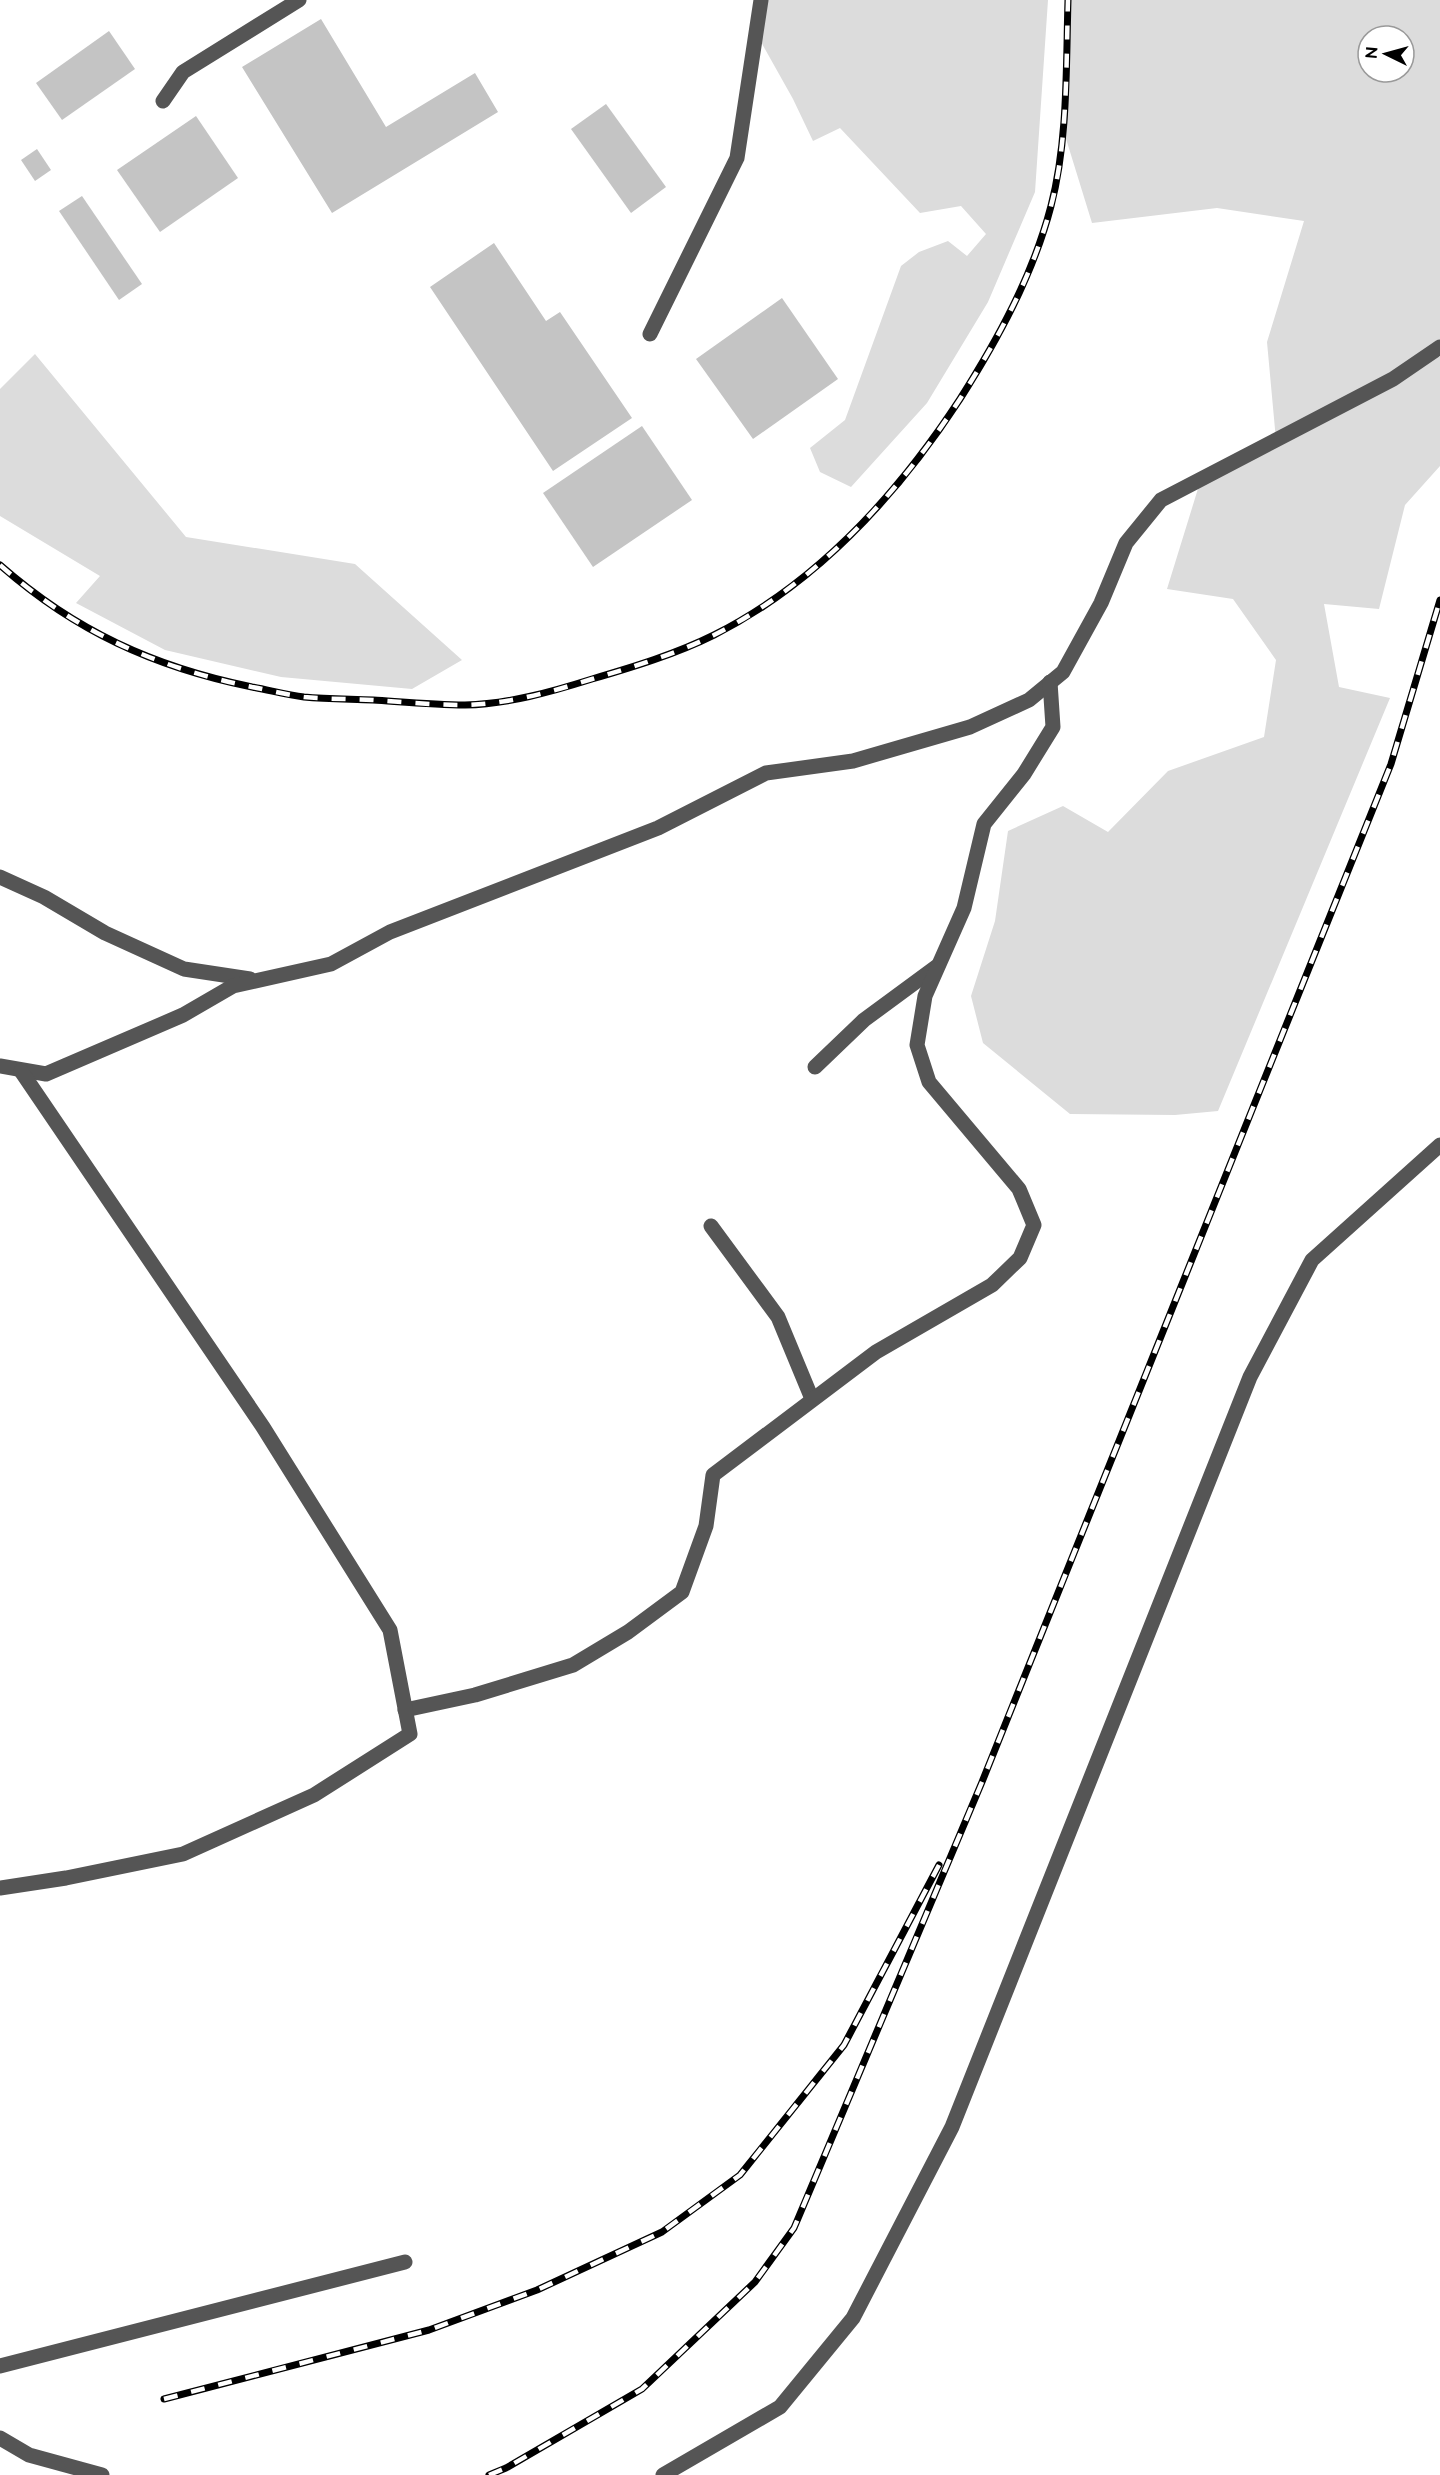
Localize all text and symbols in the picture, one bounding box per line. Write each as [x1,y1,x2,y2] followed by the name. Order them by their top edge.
[1356,24,1416,84] north arrow
[1362,46,1382,60] text: N

